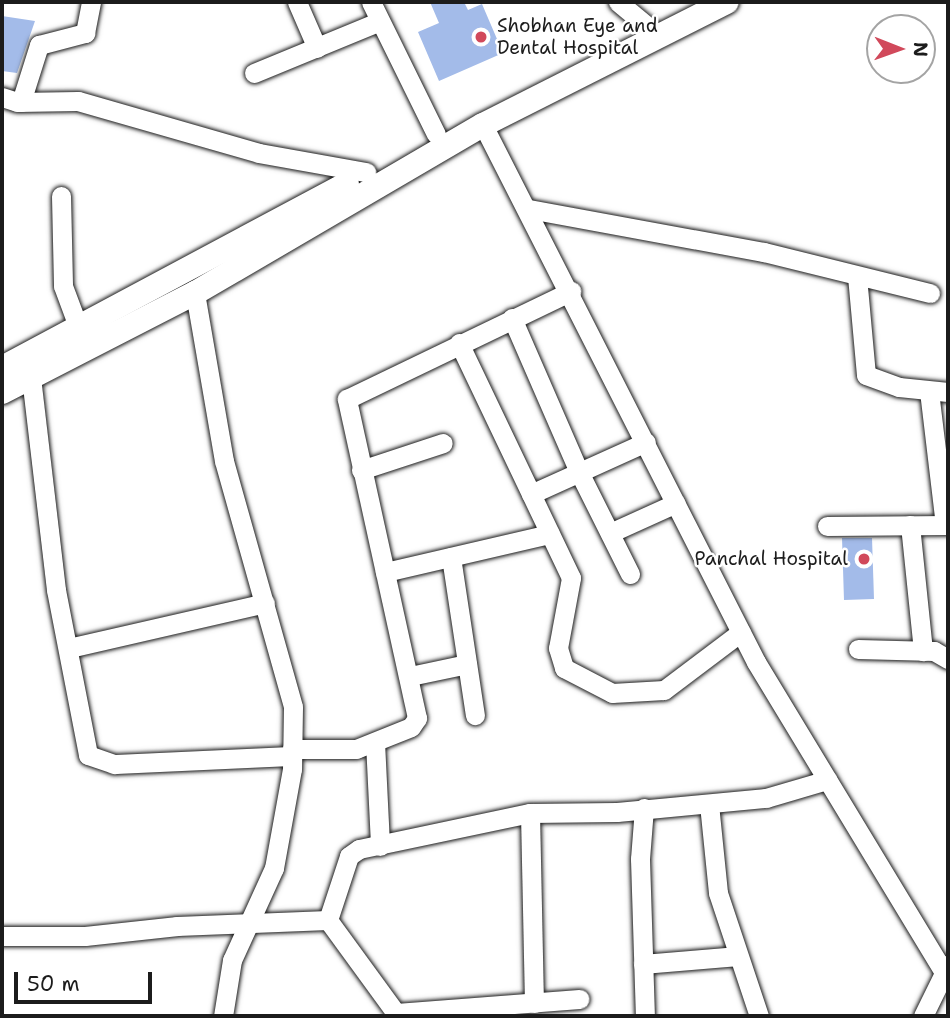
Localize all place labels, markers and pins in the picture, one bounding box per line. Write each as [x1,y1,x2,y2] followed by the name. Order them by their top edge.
[497,15,658,59] place label: Shobhan Eye and Dental Hospital
[471,27,491,47] marker: Shobhan Eye and Dental Hospital
[695,548,848,570] place label: Panchal Hospital
[854,549,874,569] marker: Panchal Hospital

